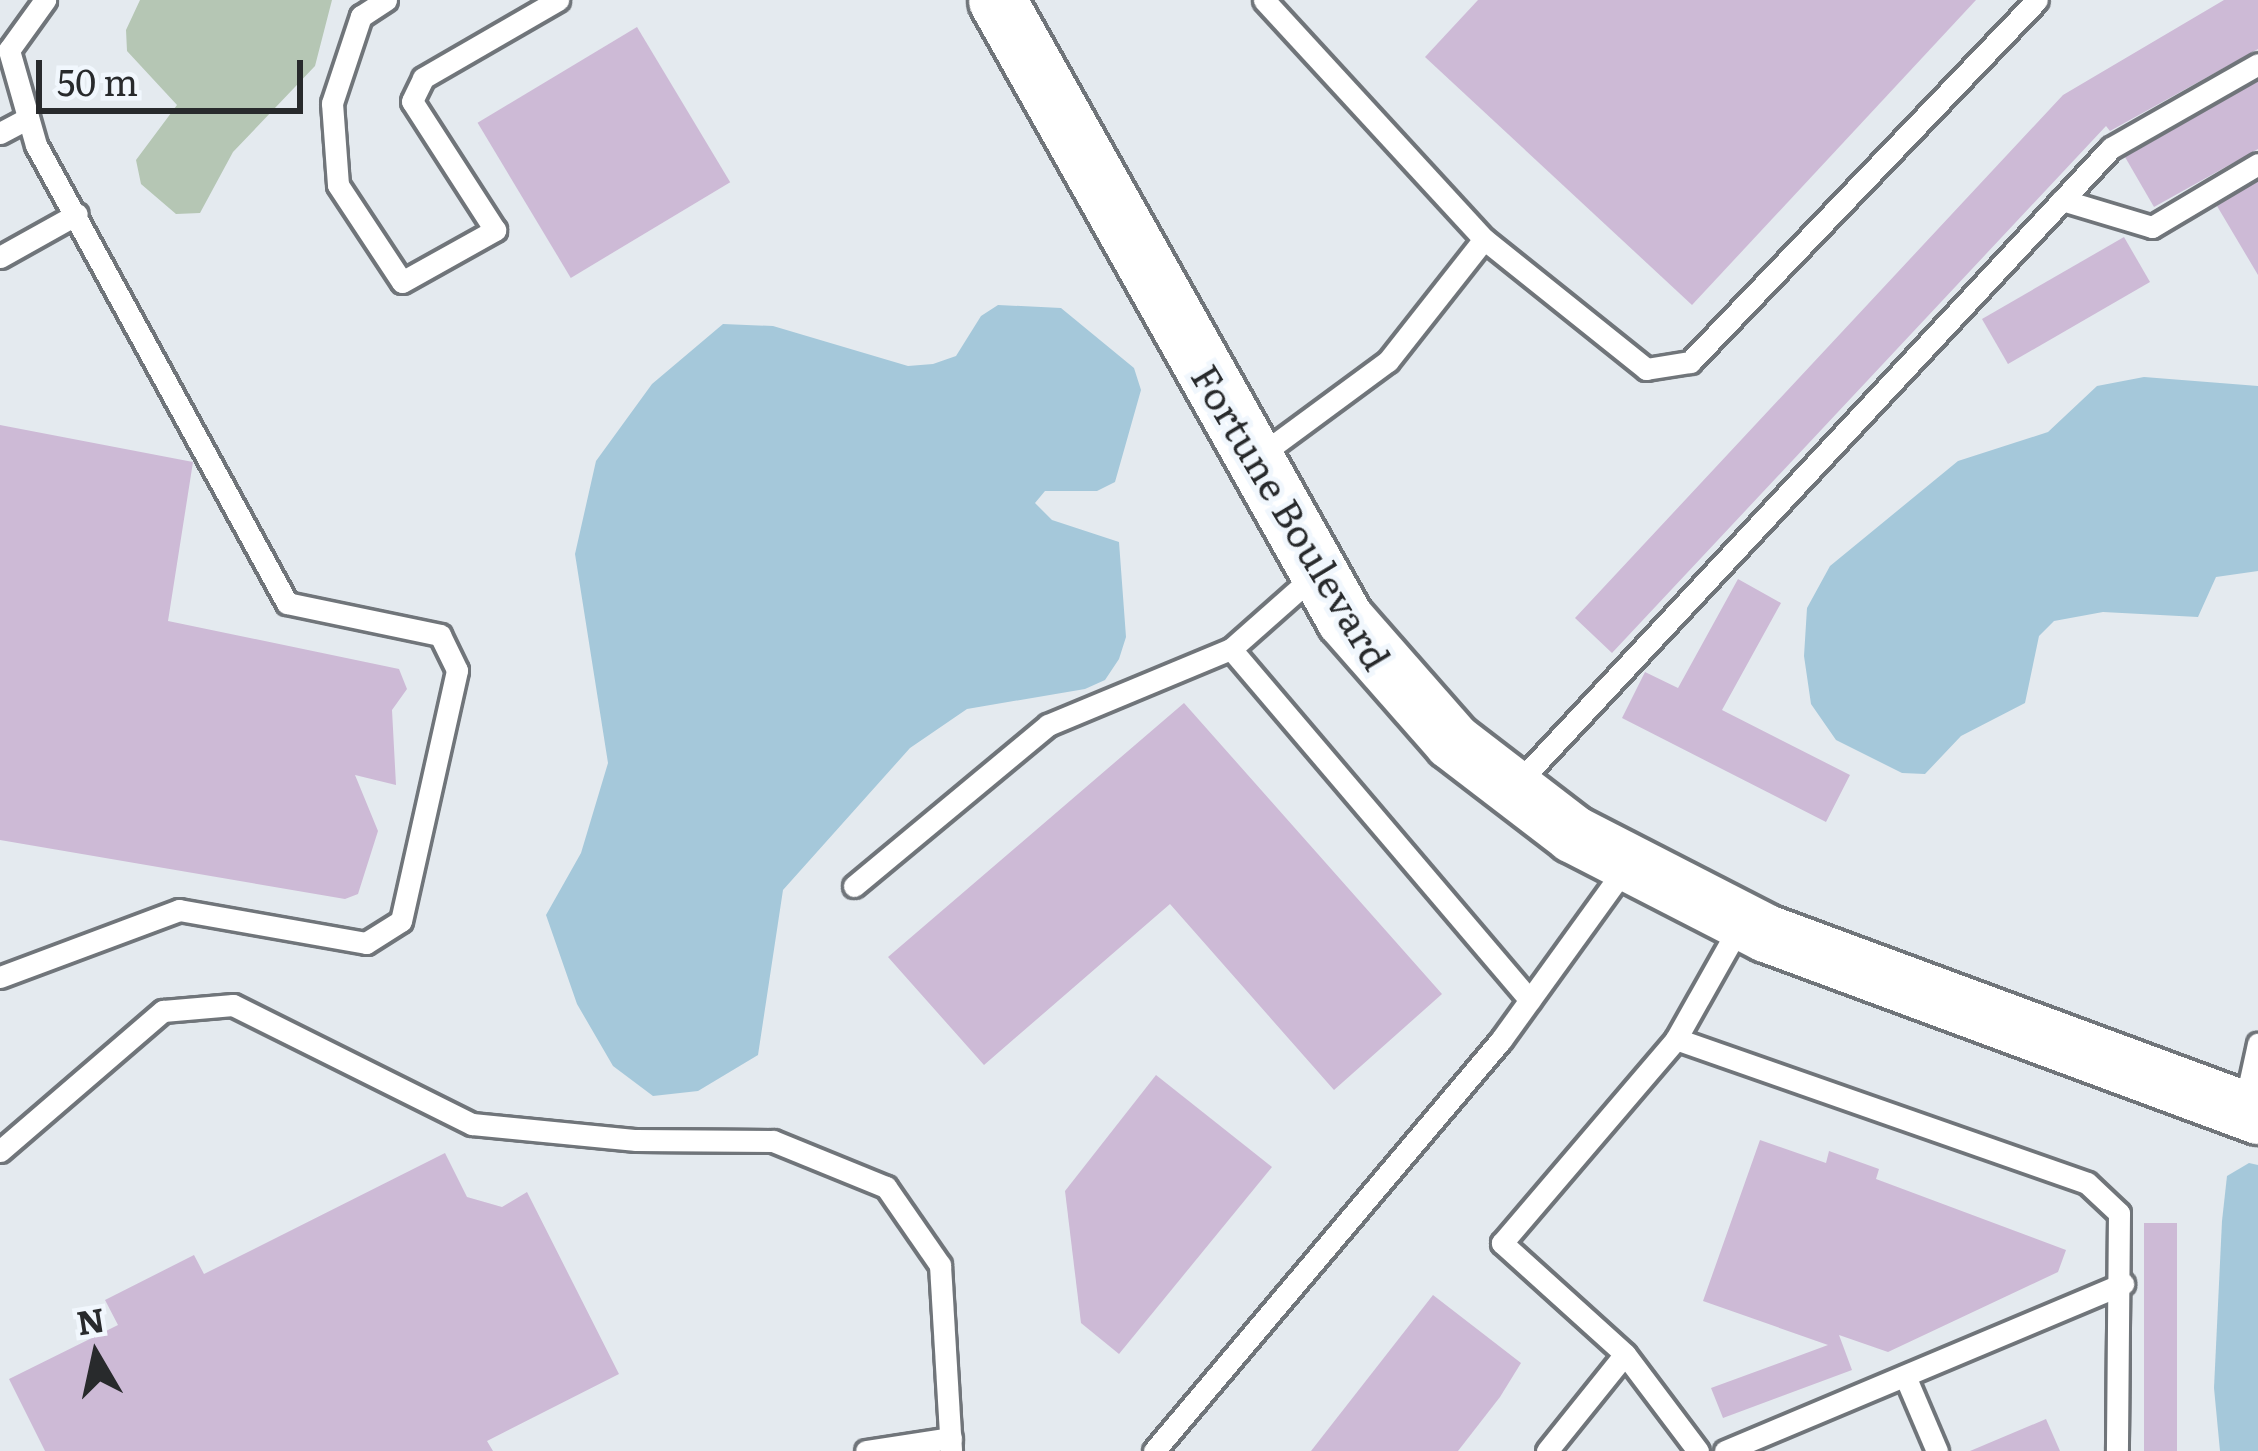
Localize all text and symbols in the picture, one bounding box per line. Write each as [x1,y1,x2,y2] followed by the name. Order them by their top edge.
[42,36,309,110] scale bar
[57,54,138,107] text: 50 m
[1183,355,1403,677] street label: Fortune Boulevard
[73,1293,108,1345] text: N
[36,1295,156,1415] north arrow

